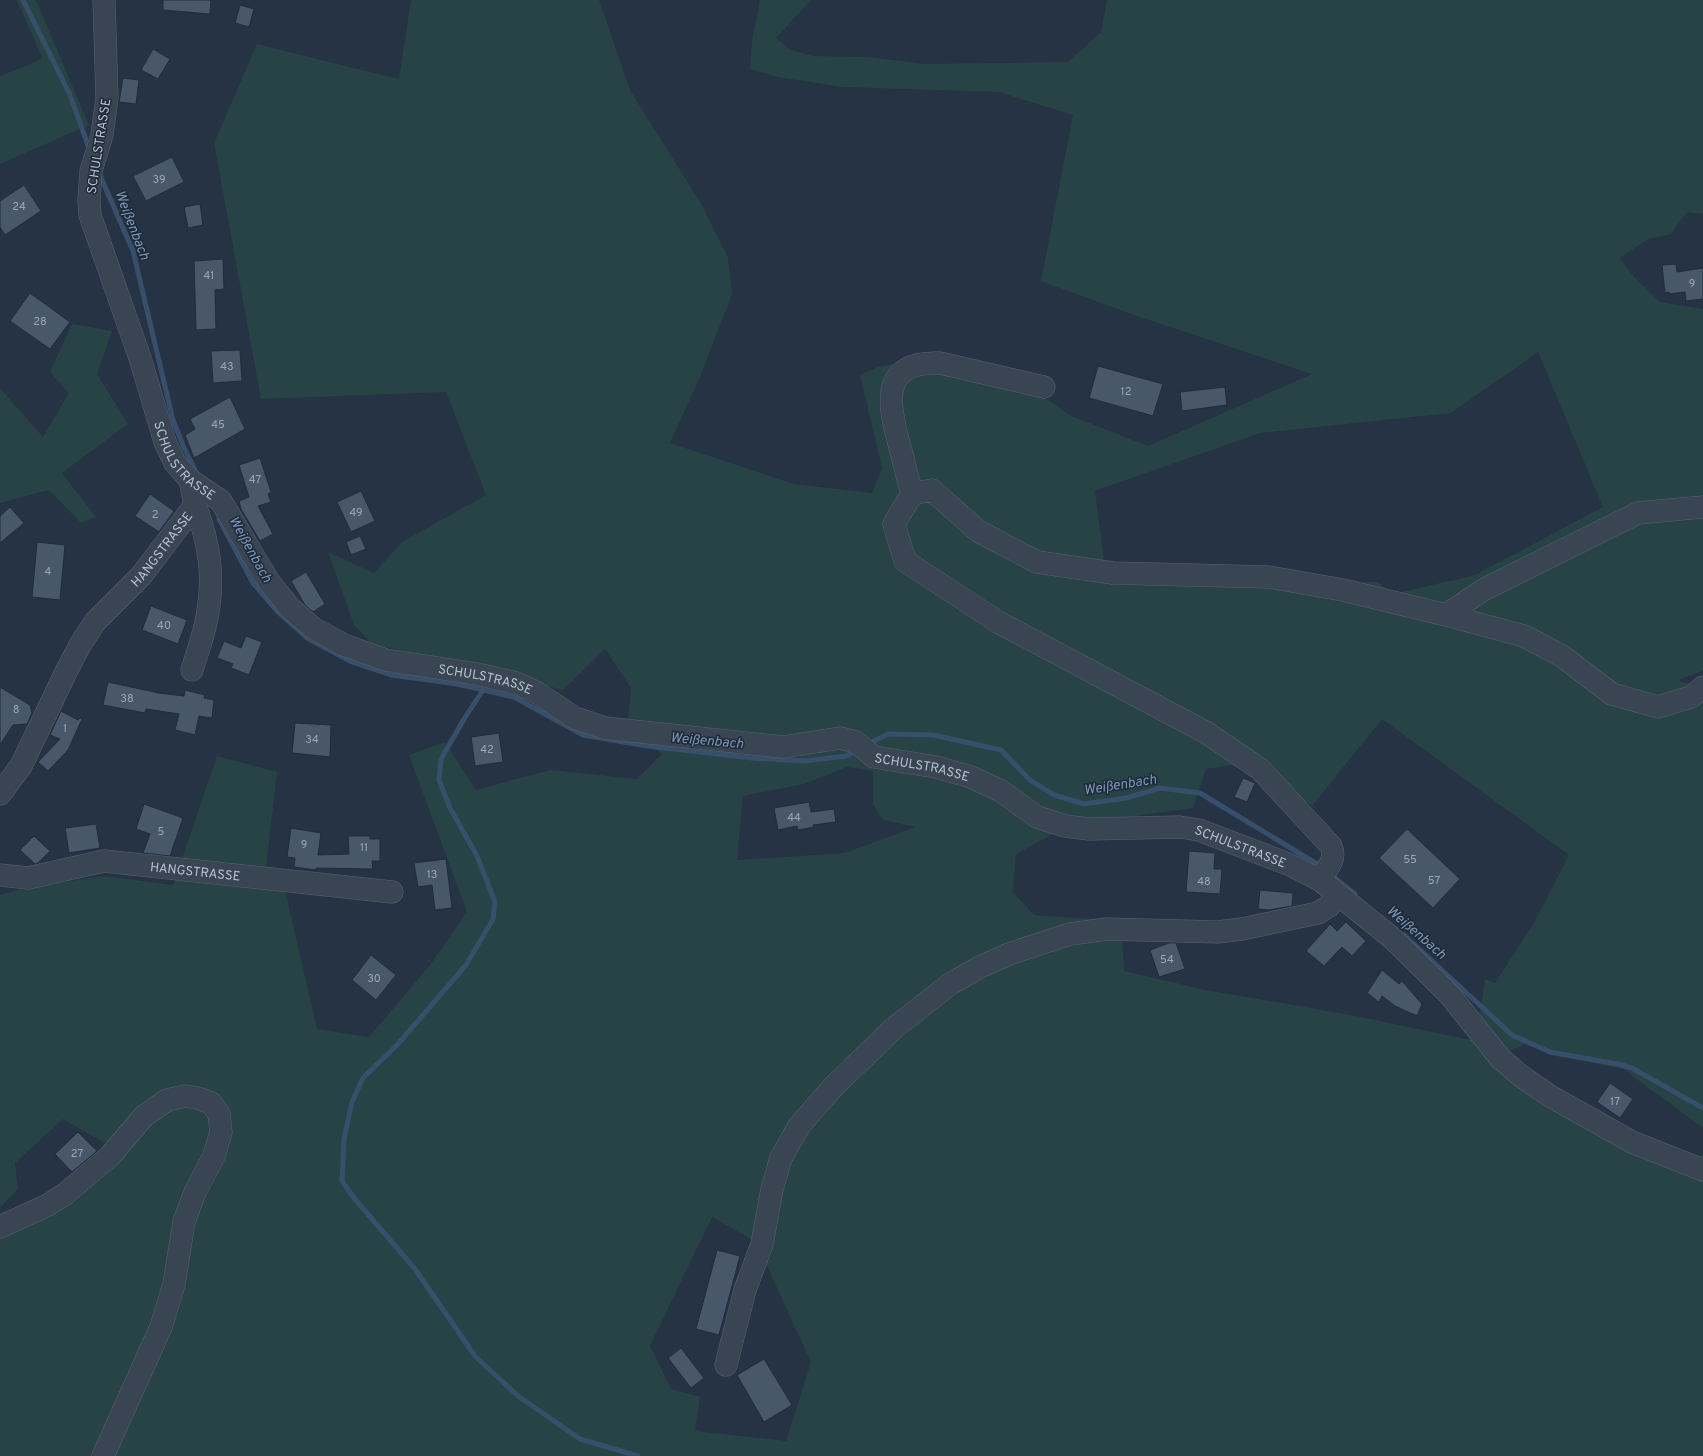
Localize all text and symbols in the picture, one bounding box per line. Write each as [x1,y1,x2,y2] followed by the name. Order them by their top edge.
[85,97,115,195] street label: SCHULSTRASSE
[153,173,165,187] house number: 39
[111,188,153,263] water label: Weißenbach
[12,200,26,214] house number: 24
[204,269,214,283] house number: 41
[1689,277,1695,291] house number: 9
[33,315,47,329] house number: 28
[220,360,234,374] house number: 43
[1121,385,1131,399] house number: 12
[211,418,225,432] house number: 45
[149,420,218,505] street label: SCHULSTRASSE
[249,473,261,487] house number: 47
[349,506,363,520] house number: 49
[152,508,158,522] house number: 2
[129,509,197,591] street label: HANGSTRASSE
[225,514,275,586] water label: Weißenbach
[45,565,52,579] house number: 4
[157,619,171,633] house number: 40
[437,662,535,699] street label: SCHULSTRASSE
[120,692,134,706] house number: 38
[13,703,19,717] house number: 8
[63,722,67,736] house number: 1
[670,730,744,753] water label: Weißenbach
[305,733,319,747] house number: 34
[480,743,494,757] house number: 42
[873,751,971,786] street label: SCHULSTRASSE
[1083,771,1158,800] water label: Weißenbach
[787,811,801,825] house number: 44
[1192,823,1288,873] street label: SCHULSTRASSE
[158,825,165,839] house number: 5
[301,838,307,852] house number: 9
[360,841,368,855] house number: 11
[1403,853,1417,867] house number: 55
[149,860,241,886] street label: HANGSTRASSE
[427,868,437,882] house number: 13
[1428,874,1440,888] house number: 57
[1197,875,1211,889] house number: 48
[1383,903,1450,964] water label: Weißenbach
[1160,953,1174,967] house number: 54
[367,972,381,986] house number: 30
[1610,1095,1620,1109] house number: 17
[71,1147,83,1161] house number: 27

